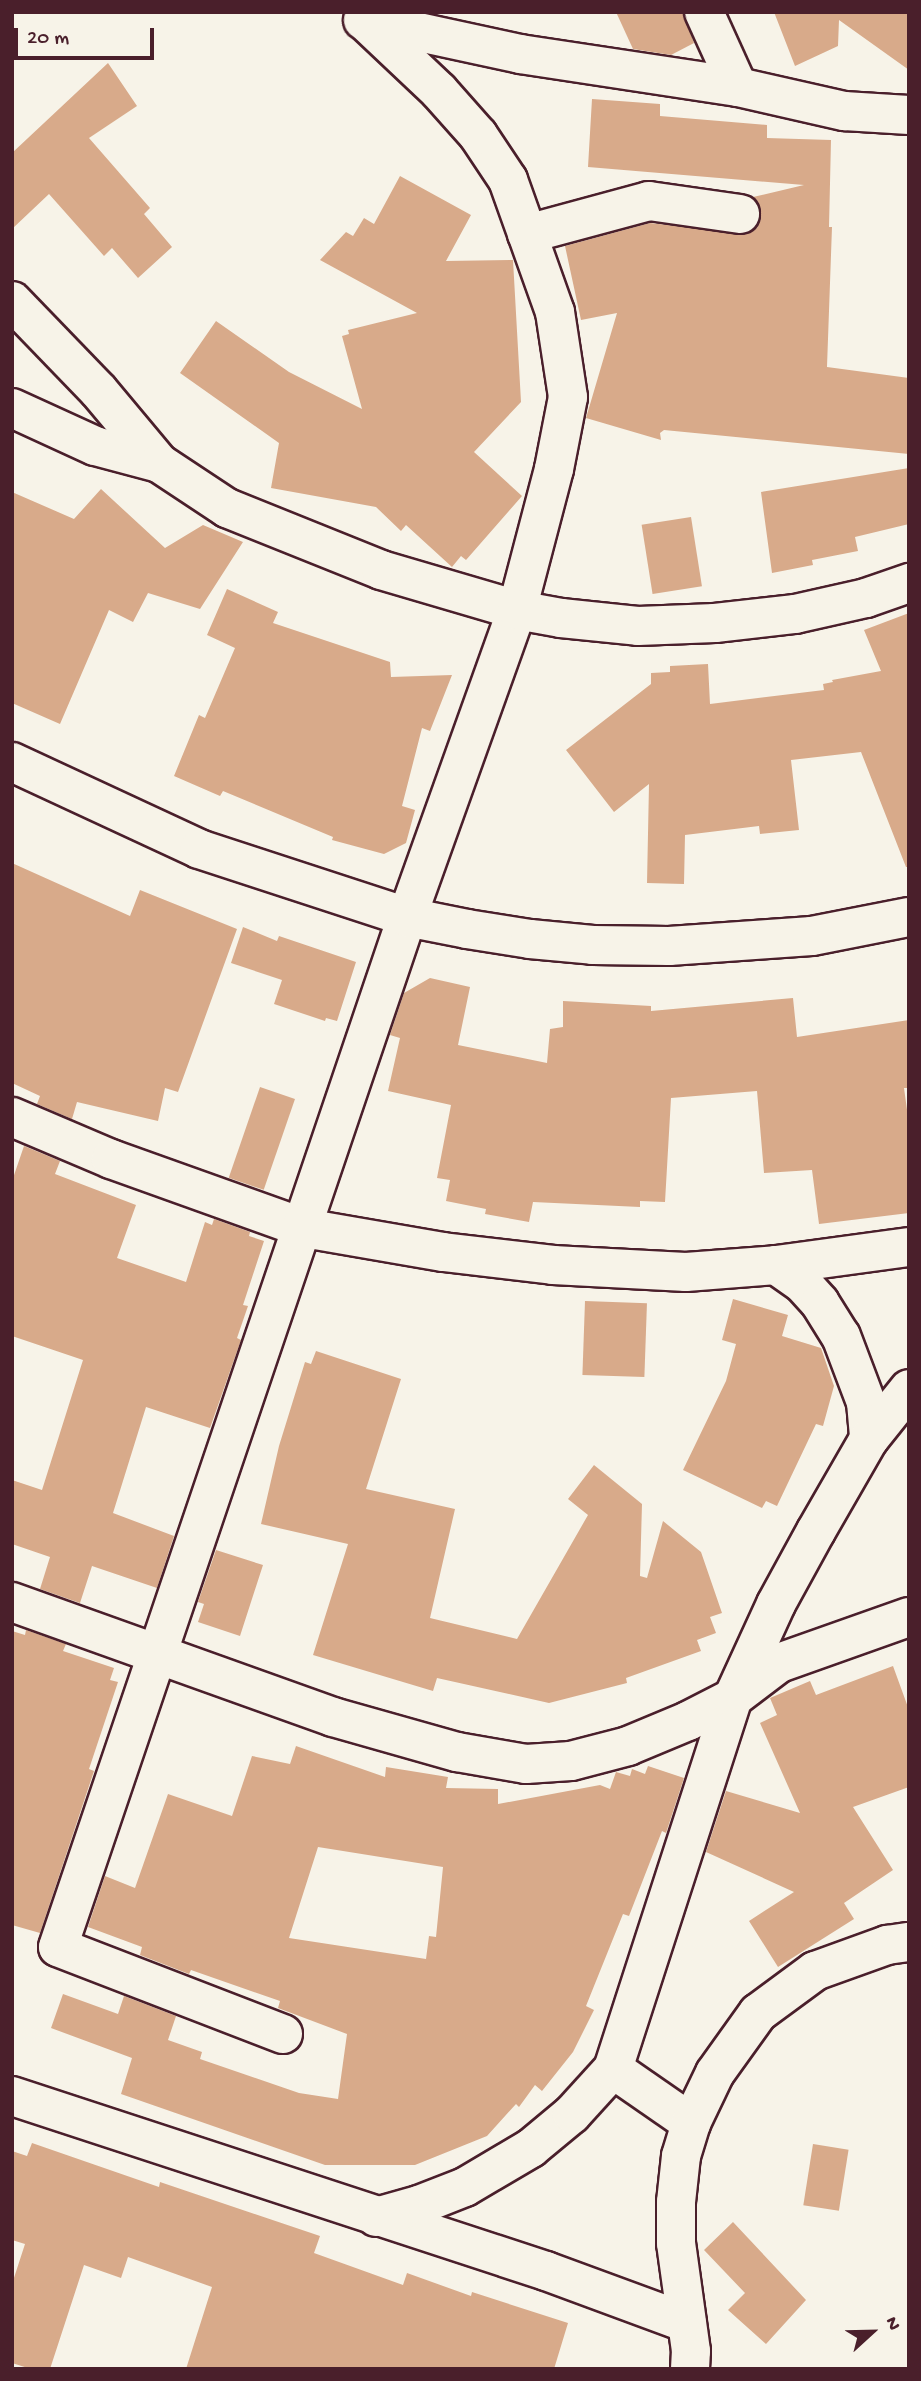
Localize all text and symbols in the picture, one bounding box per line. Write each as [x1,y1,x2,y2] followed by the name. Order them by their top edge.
[18,14,158,58] scale bar
[27,27,69,52] text: 20 m
[837,2297,907,2367] north arrow
[879,2314,905,2334] text: N

